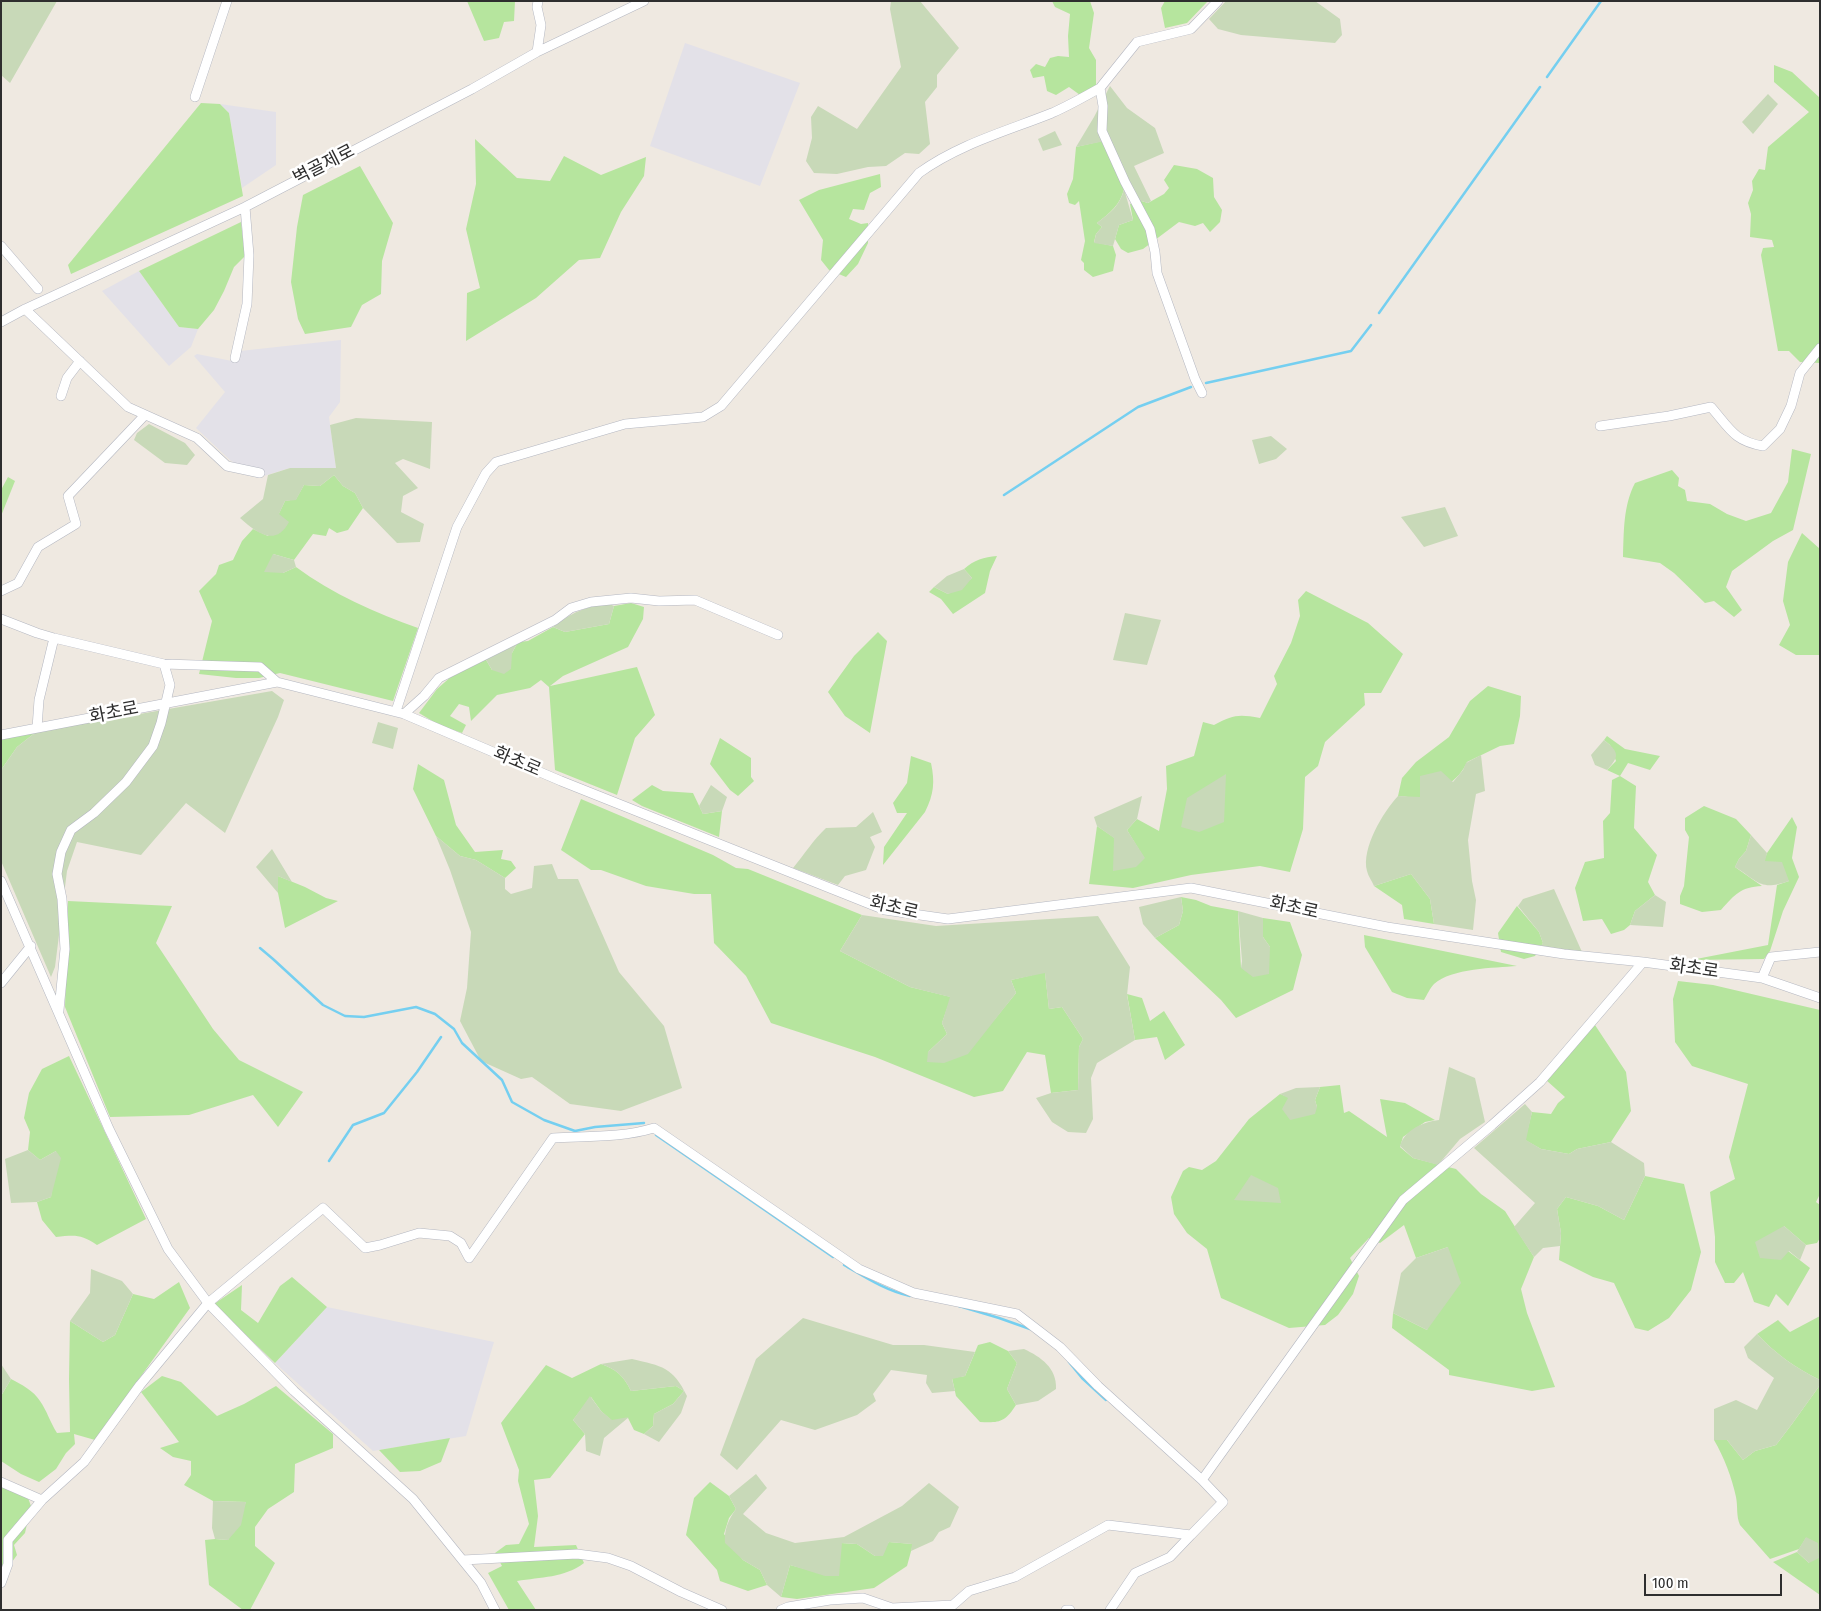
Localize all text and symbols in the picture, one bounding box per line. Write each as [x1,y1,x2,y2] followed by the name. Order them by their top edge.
[290,140,358,190] street label: 벽골제로
[88,698,140,728] street label: 화초로
[490,742,544,782] street label: 화초로
[867,892,921,924] street label: 화초로
[1267,892,1321,924] street label: 화초로
[1668,955,1720,983] street label: 화초로
[1646,1564,1784,1596] scale bar
[1652,1574,1689,1592] text: 100 m

